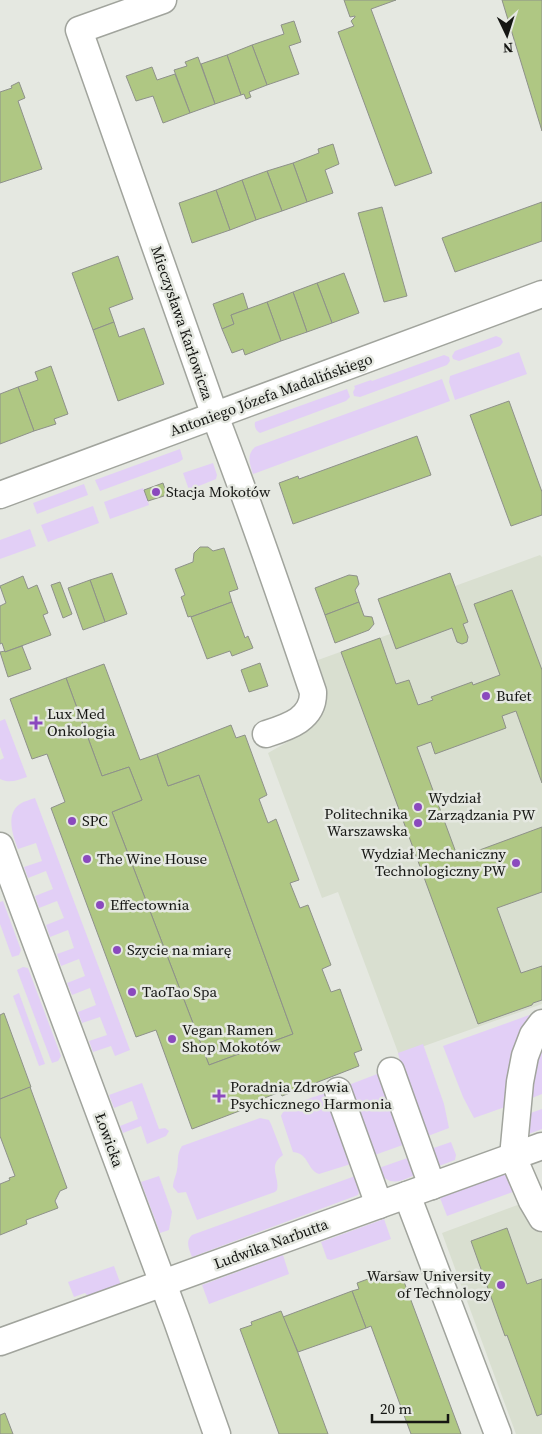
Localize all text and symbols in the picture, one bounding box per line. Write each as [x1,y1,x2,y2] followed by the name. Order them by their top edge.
[482,10,532,60] north arrow
[502,38,514,58] text: N
[146,243,219,403] street label: Mieczysława Karłowicza
[166,348,375,441] street label: Antoniego Józefa Madalińskiego
[166,481,271,502] place label: Stacja Mokotów
[150,486,162,498] marker: Stacja Mokotów
[496,685,532,706] place label: Bufet
[480,690,492,702] marker: Bufet
[47,703,116,741] place label: Lux Med Onkologia
[29,716,43,730] marker: Lux Med Onkologia
[428,787,536,825] place label: Wydział Zarządzania PW
[412,801,424,813] marker: Wydział Zarządzania PW
[324,803,408,841] place label: Politechnika Warszawska
[82,810,108,831] place label: SPC
[66,815,78,827] marker: SPC
[412,817,424,829] marker: Politechnika Warszawska
[361,843,507,881] place label: Wydział Mechaniczny Technologiczny PW
[97,848,207,869] place label: The Wine House
[81,853,93,865] marker: The Wine House
[510,857,522,869] marker: Wydział Mechaniczny Technologiczny PW
[110,894,190,915] place label: Effectownia
[94,899,106,911] marker: Effectownia
[127,939,231,960] place label: Szycie na miarę
[111,944,123,956] marker: Szycie na miarę
[142,981,218,1002] place label: TaoTao Spa
[126,986,138,998] marker: TaoTao Spa
[182,1019,281,1057] place label: Vegan Ramen Shop Mokotów
[166,1033,178,1045] marker: Vegan Ramen Shop Mokotów
[230,1076,392,1114] place label: Poradnia Zdrowia Psychicznego Harmonia
[212,1089,226,1103] marker: Poradnia Zdrowia Psychicznego Harmonia
[90,1110,129,1170] street label: Łowicka
[211,1213,331,1274] street label: Ludwika Narbutta
[367,1265,491,1303] place label: Warsaw University of Technology
[495,1279,507,1291] marker: Warsaw University of Technology
[372,1392,448,1424] scale bar
[380,1398,412,1419] text: 20 m

